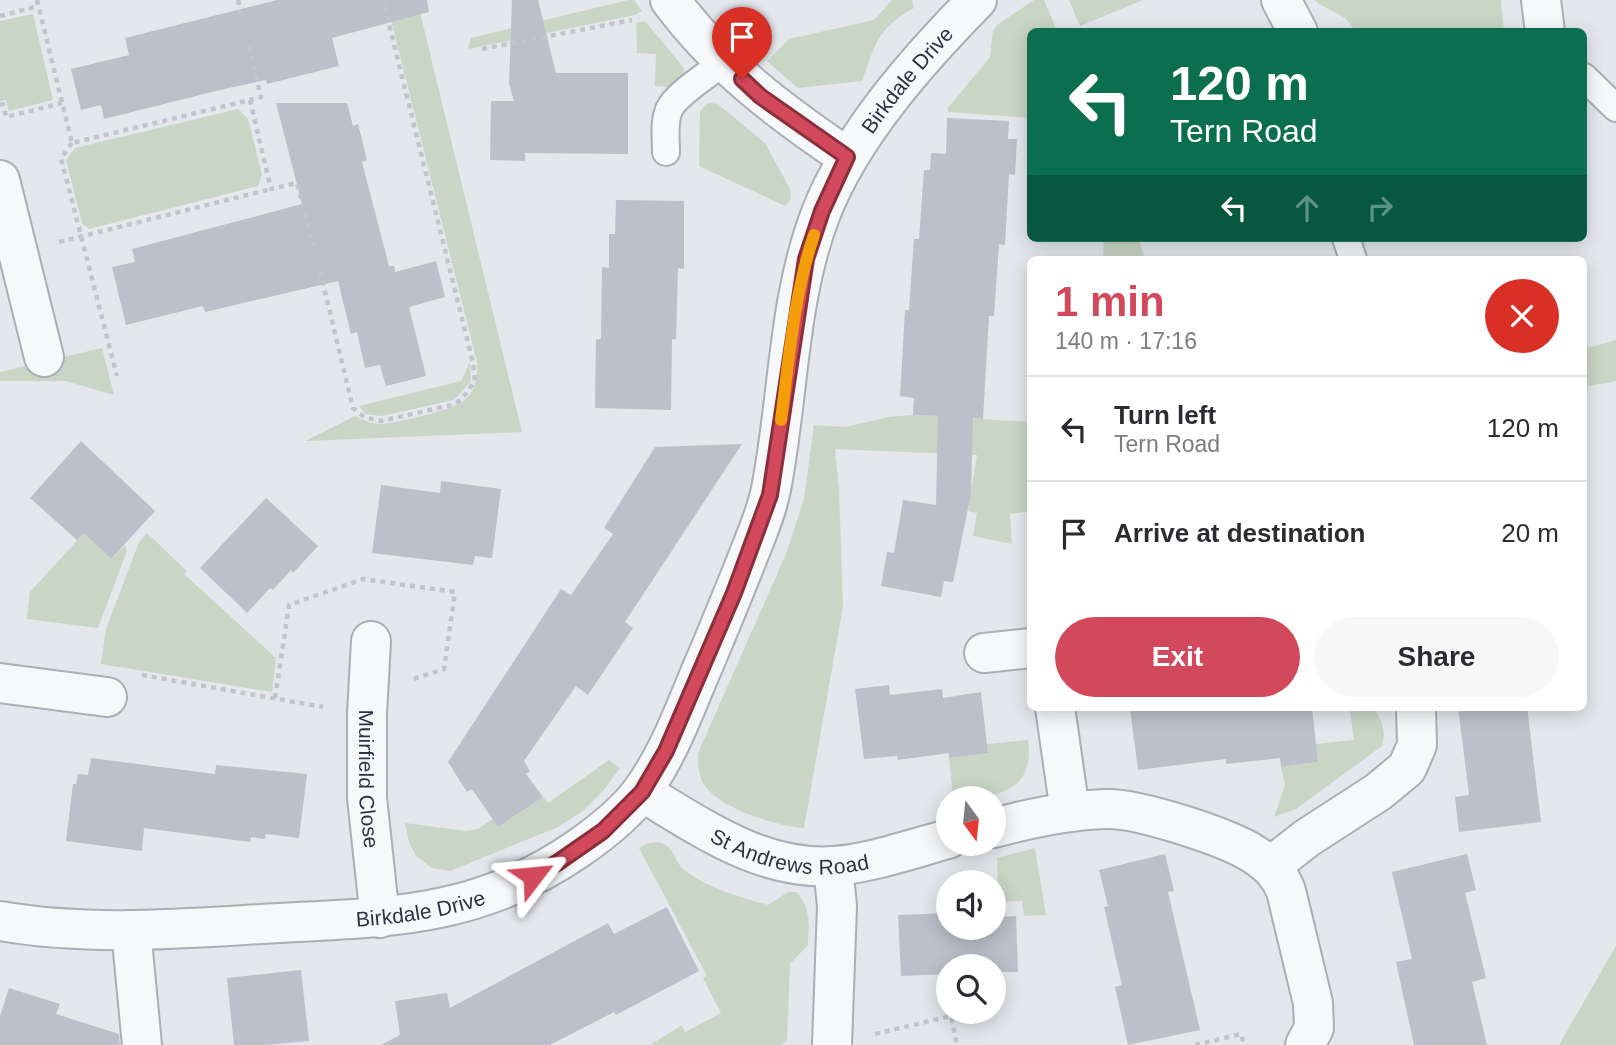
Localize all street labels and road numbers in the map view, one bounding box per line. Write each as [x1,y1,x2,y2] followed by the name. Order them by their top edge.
[856,22,957,137] street label: Birkdale Drive
[355,709,384,849] street label: Muirfield Close
[707,824,871,878] street label: St Andrews Road
[355,885,488,930] street label: Birkdale Drive

